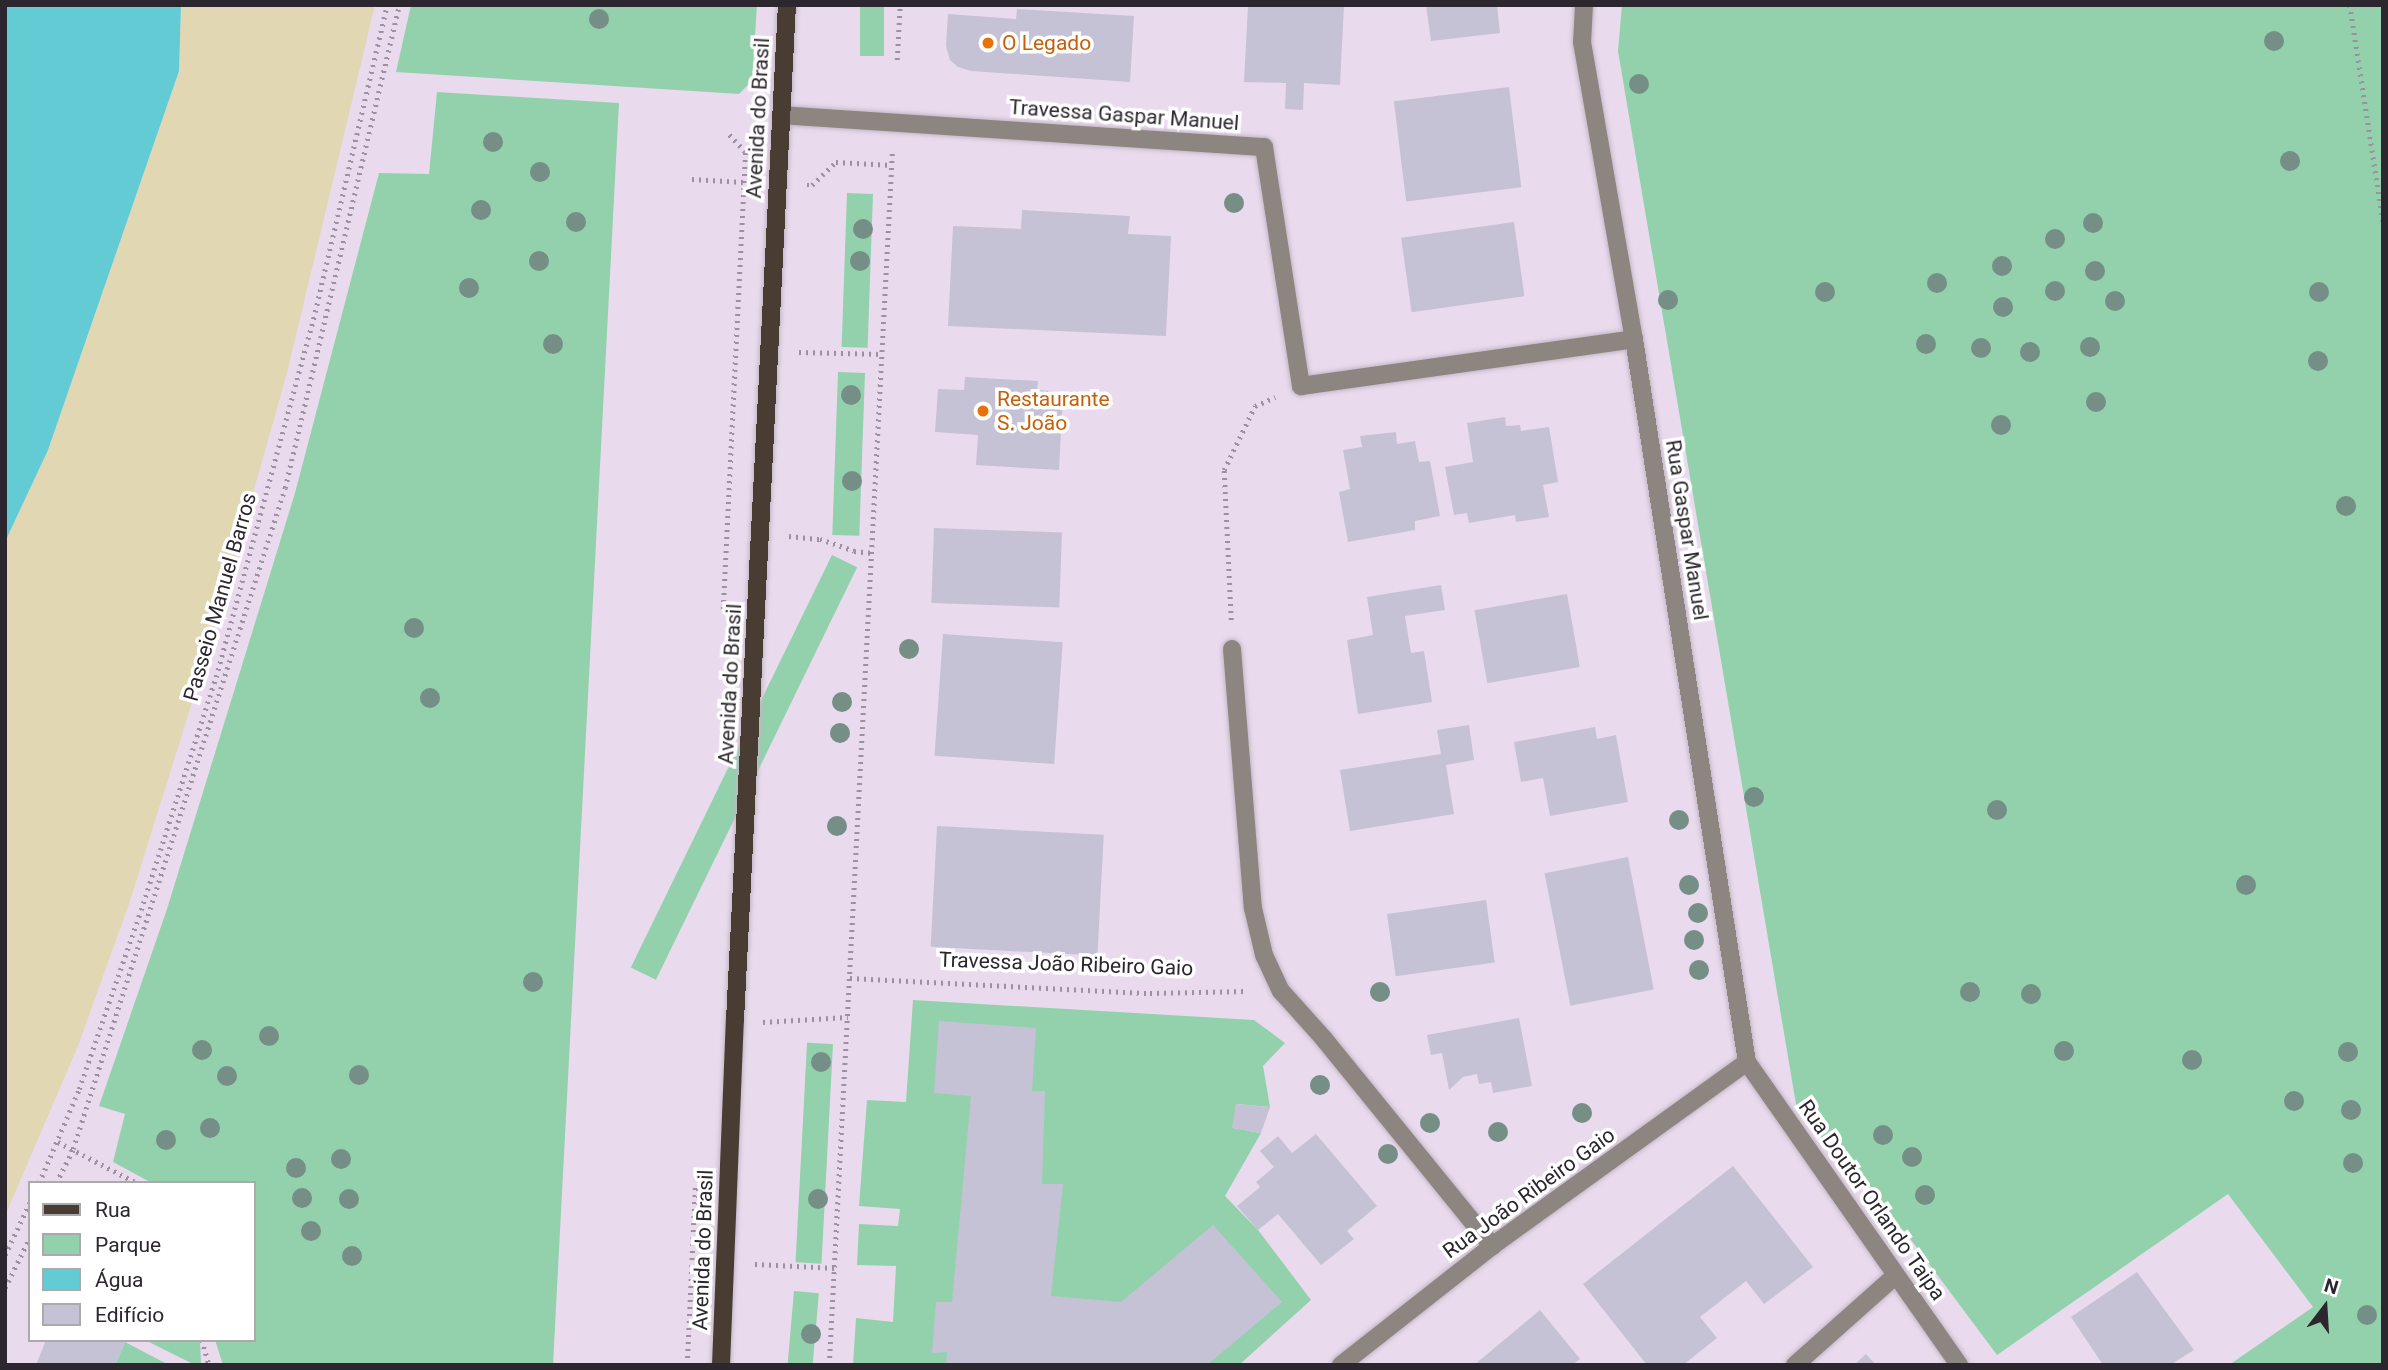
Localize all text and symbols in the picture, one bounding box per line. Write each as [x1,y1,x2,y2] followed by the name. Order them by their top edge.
[1002,30,1091,56] place label: O Legado
[980,35,996,51] marker: O Legado
[741,37,775,199] street label: Avenida do Brasil
[1008,94,1240,136] street label: Travessa Gaspar Manuel
[997,386,1110,436] place label: Restaurante S. João
[975,403,991,419] marker: Restaurante S. João
[1660,438,1714,622] street label: Rua Gaspar Manuel
[178,490,262,704] street label: Passeio Manuel Barros
[713,603,747,765] street label: Avenida do Brasil
[938,947,1194,981] street label: Travessa João Ribeiro Gaio
[1793,1095,1951,1305] street label: Rua Doutor Orlando Taipa
[1438,1122,1620,1264] street label: Rua João Ribeiro Gaio
[688,1169,718,1331] street label: Avenida do Brasil
[28,1181,256,1342] legend
[95,1198,131,1222] text: Rua
[95,1233,161,1257] text: Parque
[95,1268,144,1292] text: Água
[2290,1272,2360,1342] north arrow
[2322,1273,2341,1299] text: N
[95,1303,164,1327] text: Edifício

